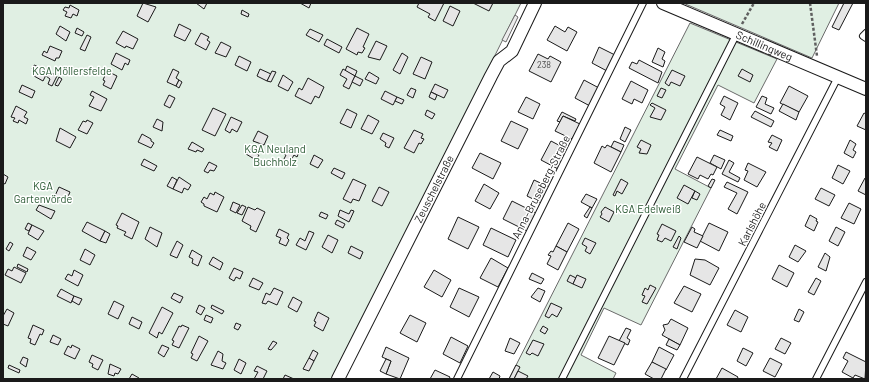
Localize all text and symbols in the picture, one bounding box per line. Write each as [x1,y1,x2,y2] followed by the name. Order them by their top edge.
[734,28,795,63] street label: Schillingweg
[537,59,551,70] house number: 238
[32,64,112,77] park label: KGA Möllersfelde
[509,133,572,241] street label: Anna-Bruseberg-Straße
[244,142,306,168] park label: KGA Neuland Buchholz
[411,153,456,225] street label: Zeuschelstraße
[14,179,72,205] park label: KGA Gartenvörde
[735,199,768,248] street label: Karlshöhe
[615,202,681,215] park label: KGA Edelweiß

